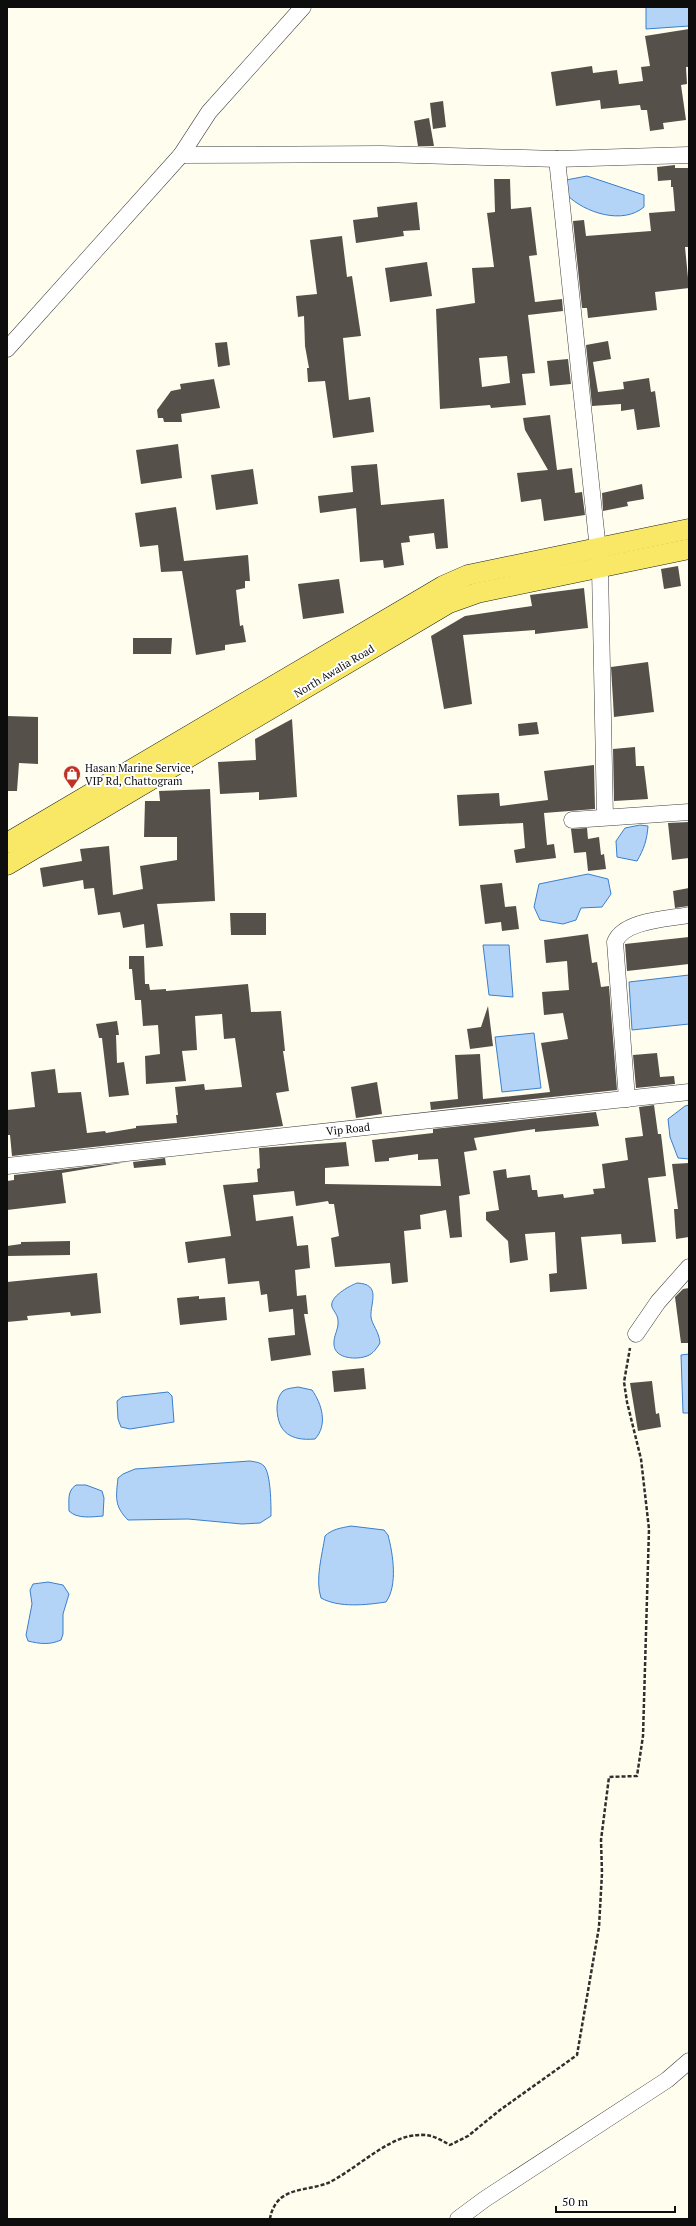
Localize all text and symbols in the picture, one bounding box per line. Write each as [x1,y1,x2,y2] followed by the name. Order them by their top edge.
[291,642,377,700] street label: North Awalia Road
[85,761,194,788] place label: Hasan Marine Service, VIP Rd, Chattogram
[62,764,82,789] shop icon: Hasan Marine Service, VIP Rd, Chattogram
[325,1120,371,1138] street label: Vip Road
[556,2188,675,2214] scale bar
[562,2194,589,2209] text: 50 m

